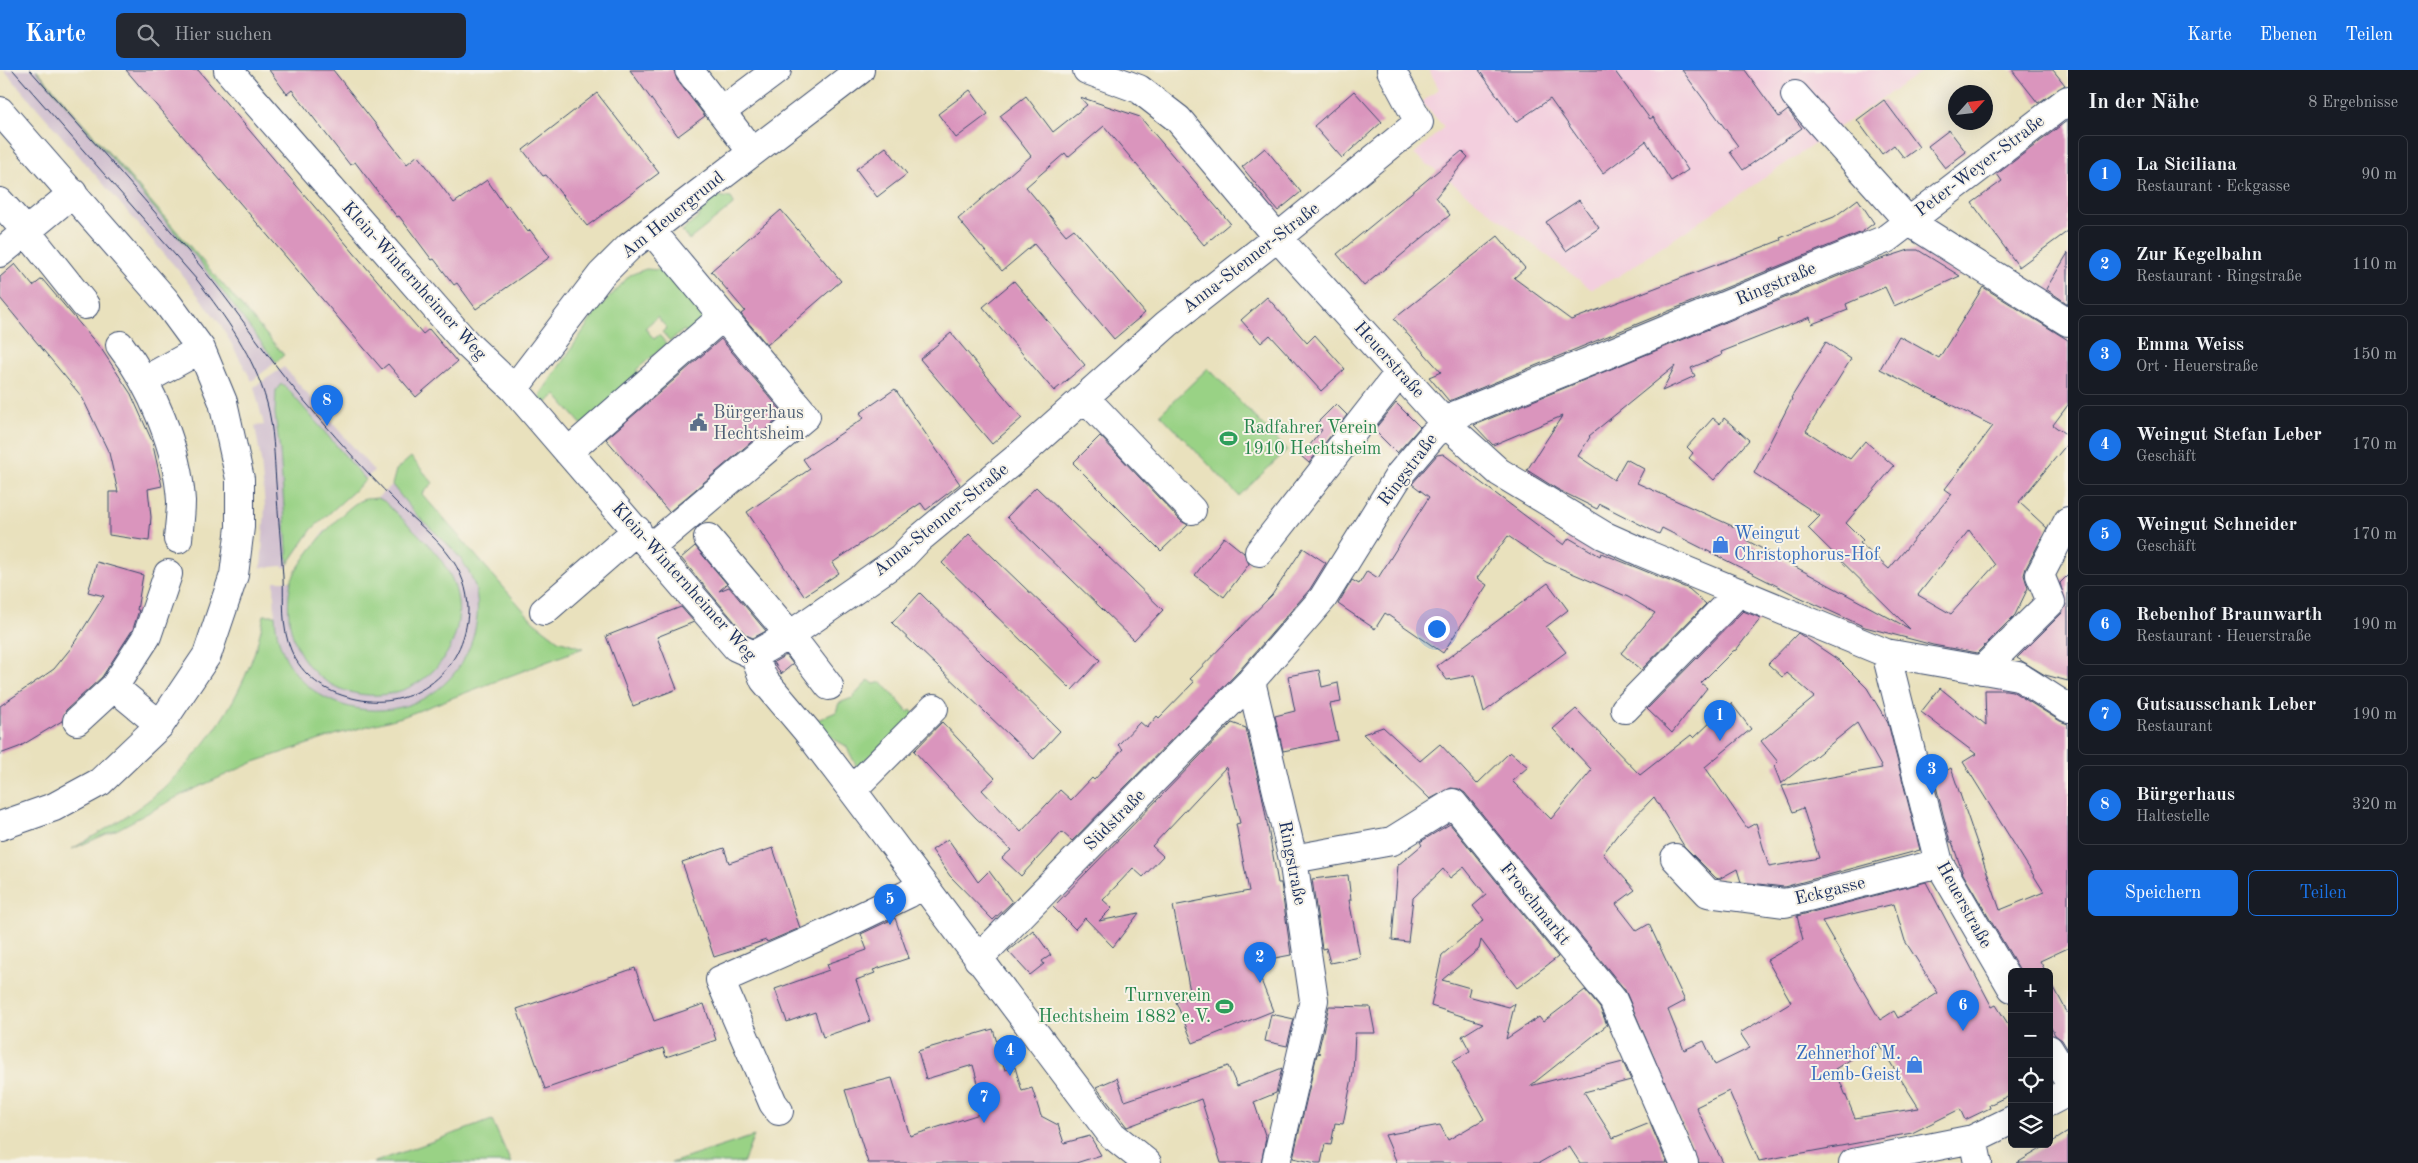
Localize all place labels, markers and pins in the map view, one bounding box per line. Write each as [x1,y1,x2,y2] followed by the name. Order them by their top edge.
[311,385,343,426] pin: 8
[713,404,804,443] place label: Bürgerhaus Hechtsheim
[689,413,709,433] public building icon: Bürgerhaus Hechtsheim
[1243,419,1381,458] place label: Radfahrer Verein 1910 Hechtsheim
[1219,428,1239,448] sports icon: Radfahrer Verein 1910 Hechtsheim
[1734,525,1881,564] place label: Weingut Christophorus-Hof
[1710,534,1730,554] shop icon: Weingut Christophorus-Hof
[1704,700,1736,741] pin: 1
[1916,754,1948,795] pin: 3
[874,884,906,925] pin: 5
[1244,942,1276,983] pin: 2
[1038,987,1211,1026] place label: Turnverein Hechtsheim 1882 e.V.
[1947,990,1979,1031] pin: 6
[1215,996,1235,1016] sports icon: Turnverein Hechtsheim 1882 e.V.
[994,1035,1026,1076] pin: 4
[1796,1045,1901,1084] place label: Zehnerhof M. Lemb-Geist
[1905,1054,1925,1074] shop icon: Zehnerhof M. Lemb-Geist
[968,1082,1000,1123] pin: 7

